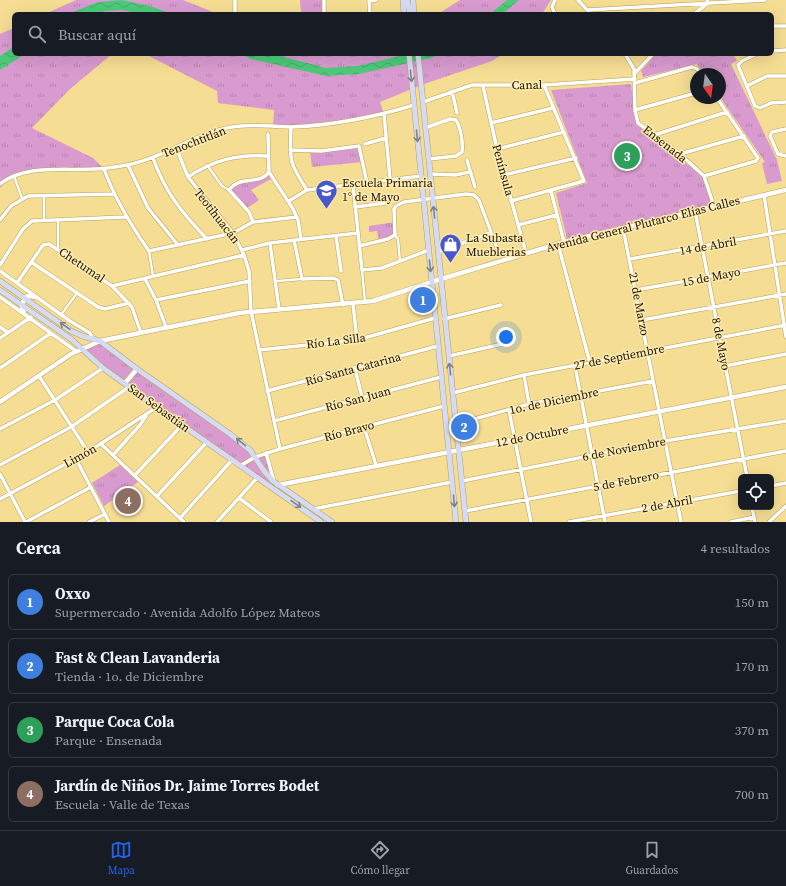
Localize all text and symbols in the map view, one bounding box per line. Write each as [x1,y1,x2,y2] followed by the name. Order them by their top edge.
[12,12,774,56] search box
[26,23,48,45] icon: search
[58,24,136,45] text: Buscar aquí
[690,68,726,104] north arrow
[407,69,415,82] one-way arrow
[512,77,543,93] street label: Canal
[160,122,228,162] street label: Tenochtitlán
[640,122,691,167] street label: Ensenada
[413,129,420,142] one-way arrow
[614,141,640,171] pin: 3
[488,142,518,198] street label: Península
[342,175,434,205] place label: Escuela Primaria 1° de Mayo
[313,177,339,210] school or university icon: Escuela Primaria 1° de Mayo
[190,185,244,247] street label: Teotihuacán
[544,192,742,256] street label: Avenida General Plutarco Elías Calles
[430,206,438,219] one-way arrow
[466,230,526,260] place label: La Subasta Mueblerias
[438,232,464,265] shop icon: La Subasta Mueblerias
[678,233,738,259] street label: 14 de Abril
[56,244,109,286] street label: Chetumal
[427,259,434,272] one-way arrow
[680,263,742,291] street label: 15 de Mayo
[625,271,653,337] street label: 21 de Marzo
[410,285,436,315] pin: 1
[708,316,734,372] street label: 8 de Mayo
[59,322,70,330] one-way arrow
[496,327,516,347] your location
[305,329,367,353] street label: Río La Silla
[572,340,666,374] street label: 27 de Septiembre
[303,348,404,389] street label: Río Santa Catarina
[446,363,454,376] one-way arrow
[125,380,193,436] street label: San Sebastián
[323,383,393,415] street label: Río San Juan
[508,384,600,418] street label: 1o. de Diciembre
[451,412,477,442] pin: 2
[322,416,376,445] street label: Río Bravo
[494,421,570,451] street label: 12 de Octubre
[581,433,667,465] street label: 6 de Noviembre
[235,438,246,446] one-way arrow
[61,440,99,472] street label: Limón
[592,467,661,495] street label: 5 de Febrero
[738,474,774,510] map controls
[738,474,774,510] button: locate
[115,486,141,516] pin: 4
[640,492,694,516] street label: 2 de Abril
[450,494,458,507] one-way arrow
[290,500,301,508] one-way arrow
[16,536,61,560] text: Cerca
[700,540,770,557] text: 4 resultados
[55,583,90,604] text: Oxxo
[26,594,34,611] text: 1
[735,594,769,611] text: 150 m
[55,604,320,621] text: Supermercado · Avenida Adolfo López Mateos
[55,647,220,668] text: Fast & Clean Lavanderia
[26,658,34,675] text: 2
[735,658,769,675] text: 170 m
[55,668,204,685] text: Tienda · 1o. de Diciembre
[55,711,175,732] text: Parque Coca Cola
[26,722,34,739] text: 3
[735,722,769,739] text: 370 m
[55,732,162,749] text: Parque · Ensenada
[55,775,319,796] text: Jardín de Niños Dr. Jaime Torres Bodet
[26,786,34,803] text: 4
[735,786,769,803] text: 700 m
[55,796,190,813] text: Escuela · Valle de Texas
[108,839,135,878] tab: Mapa
[350,839,410,878] tab: Cómo llegar
[625,839,678,878] tab: Guardados

